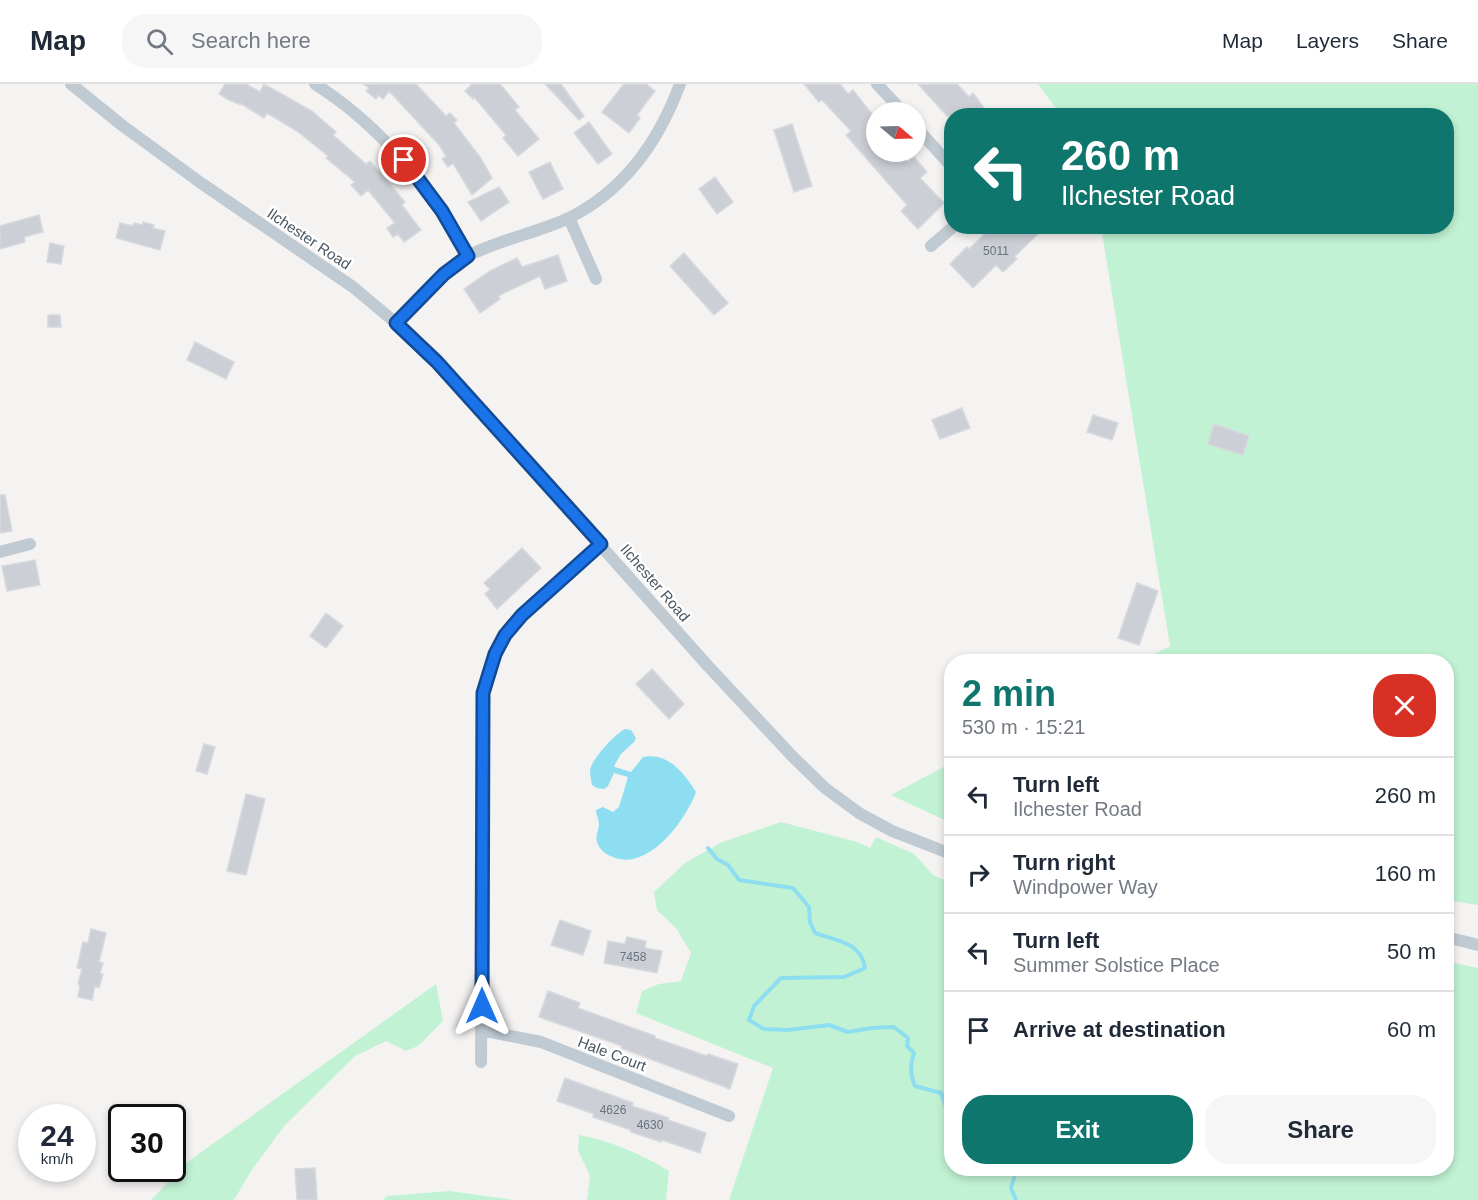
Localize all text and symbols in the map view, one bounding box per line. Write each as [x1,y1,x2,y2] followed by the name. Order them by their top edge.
[122,14,542,68] search box
[30,25,86,56] text: Map
[143,25,176,58] icon: search
[191,28,311,53] text: Search here
[1222,29,1263,52] text: Map
[1296,29,1359,52] text: Layers
[1392,29,1448,52] text: Share
[866,102,926,162] north arrow
[866,102,926,162] map controls
[962,132,1040,210] icon: left
[1061,132,1180,179] text: 260 m
[378,134,429,185] pin
[387,143,420,176] icon: arrive
[1061,181,1235,211] text: Ilchester Road
[264,204,354,273] street label: Ilchester Road
[983,244,1009,258] house number: 5011
[617,541,694,625] street label: Ilchester Road
[962,673,1056,714] text: 2 min
[1373,674,1436,737] button: close
[962,716,1085,738] text: 530 m · 15:21
[1013,772,1099,797] text: Turn left
[962,780,995,813] icon: left
[1375,783,1436,808] text: 260 m
[1013,798,1142,820] text: Ilchester Road
[1013,850,1115,875] text: Turn right
[962,858,995,891] icon: right
[1375,861,1436,886] text: 160 m
[1013,876,1158,898] text: Windpower Way
[1013,928,1099,953] text: Turn left
[962,936,995,969] icon: left
[1387,939,1436,964] text: 50 m
[620,950,647,964] house number: 7458
[1013,954,1220,976] text: Summer Solstice Place
[450,974,514,1038] position arrow
[962,1014,995,1047] icon: arrive
[1013,1017,1226,1042] text: Arrive at destination
[1387,1017,1436,1042] text: 60 m
[576,1033,649,1075] street label: Hale Court
[962,1095,1193,1164] button: Exit
[1205,1095,1436,1164] button: Share
[600,1103,627,1117] house number: 4626
[108,1104,186,1182] speed limit sign: 30
[637,1118,664,1132] house number: 4630
[40,1119,74,1152] text: 24
[41,1150,73,1167] text: km/h

